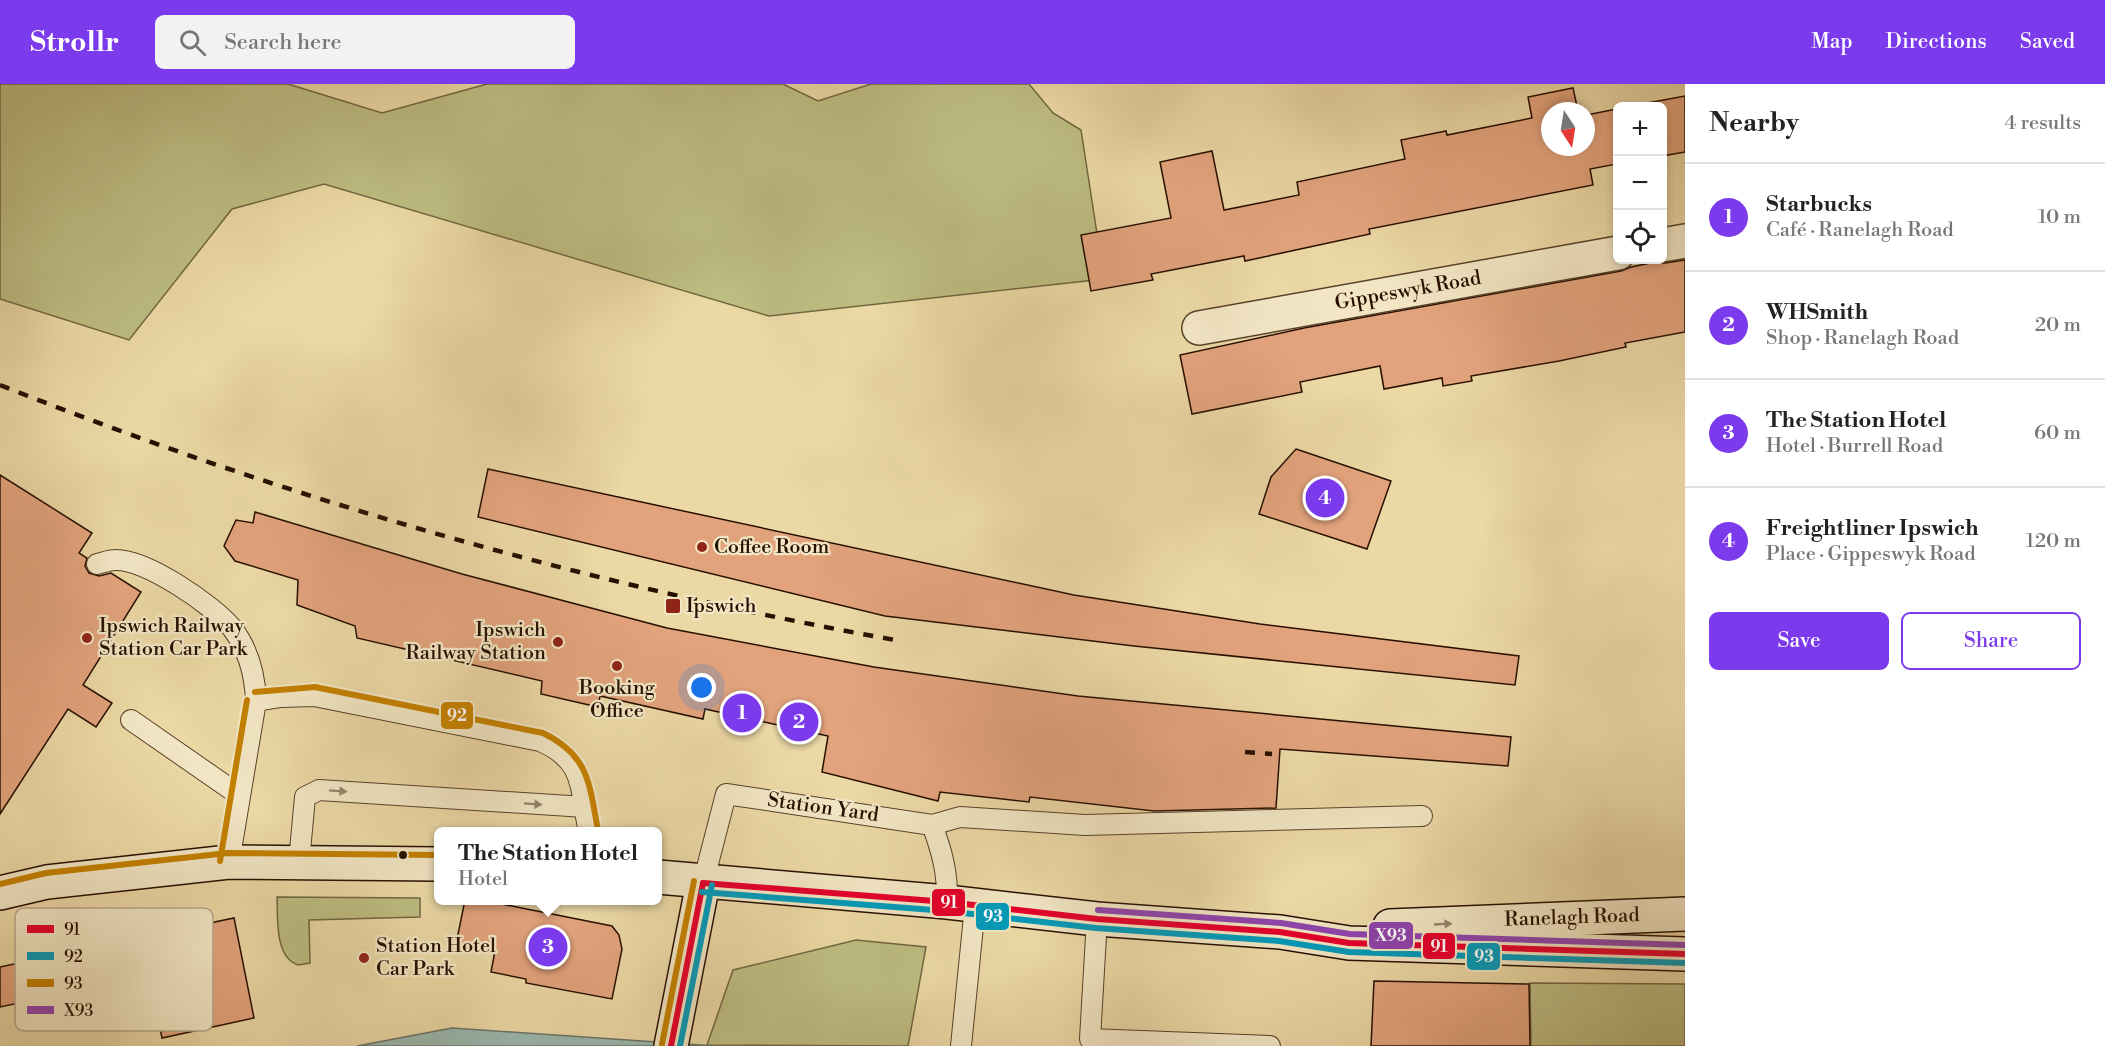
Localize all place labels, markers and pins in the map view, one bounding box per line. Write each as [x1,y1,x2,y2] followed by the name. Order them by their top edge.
[1306,476,1344,520] pin: 4
[714,535,830,560] place label: Coffee Room
[695,540,709,554] marker: Coffee Room
[686,594,757,619] place label: Ipswich
[664,597,682,615] marker: Ipswich
[99,614,249,662] place label: Ipswich Railway Station Car Park
[406,618,546,666] place label: Ipswich Railway Station
[80,631,94,645] marker: Ipswich Railway Station Car Park
[551,635,565,649] marker: Ipswich Railway Station
[610,659,624,673] marker: Booking Office
[578,676,656,724] place label: Booking Office
[722,690,762,736] pin: 1
[780,700,818,744] pin: 2
[397,849,409,861] unlabelled marker
[528,924,568,970] pin: 3
[376,934,496,982] place label: Station Hotel Car Park
[357,951,371,965] marker: Station Hotel Car Park

